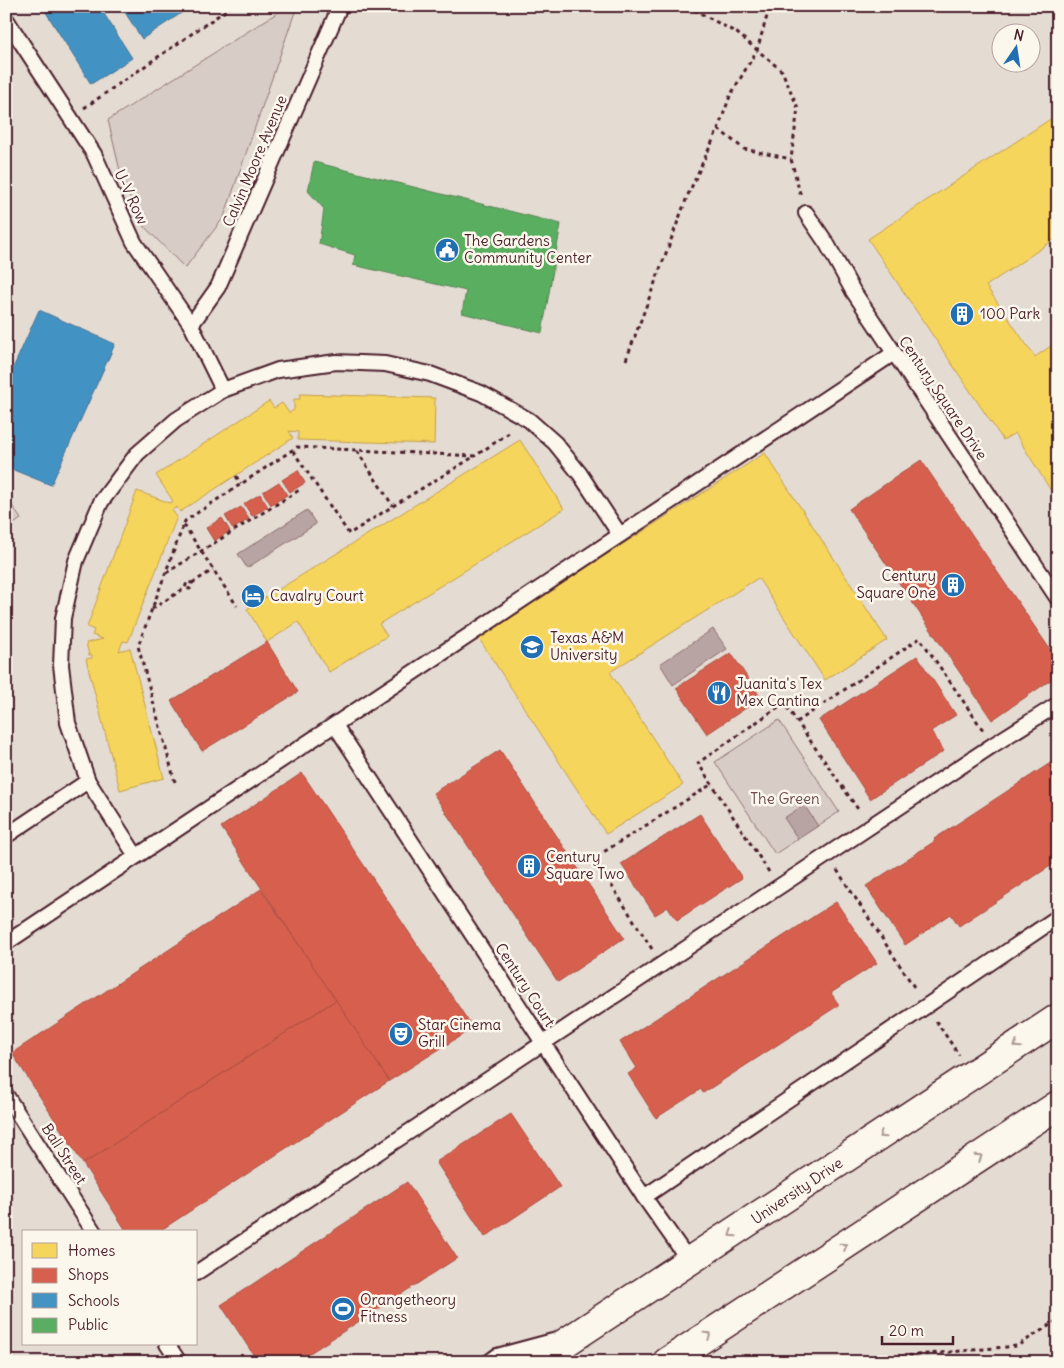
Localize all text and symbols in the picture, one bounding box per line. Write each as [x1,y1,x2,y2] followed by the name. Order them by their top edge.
[992,22,1042,72] north arrow
[1012,25,1026,45] text: N
[218,92,291,229] street label: Calvin Moore Avenue
[110,166,153,228] street label: U-V Row
[464,231,592,267] place label: The Gardens Community Center
[434,237,460,263] public building icon: The Gardens Community Center
[949,301,975,327] building icon: 100 Park
[980,304,1041,323] place label: 100 Park
[895,332,992,463] street label: Century Square Drive
[856,566,936,602] place label: Century Square One
[940,572,966,598] building icon: Century Square One
[240,583,266,609] hotel icon: Cavalry Court
[270,586,364,605] place label: Cavalry Court
[550,628,624,664] place label: Texas A&M University
[519,634,545,660] school or university icon: Texas A&M University
[736,674,823,710] place label: Juanita's Tex Mex Cantina
[706,680,732,706] restaurant icon: Juanita's Tex Mex Cantina
[750,789,820,808] park label: The Green
[546,847,624,883] place label: Century Square Two
[516,853,542,879] building icon: Century Square Two
[491,939,560,1030] street label: Century Court
[418,1015,502,1051] place label: Star Cinema Grill
[388,1021,414,1047] theatre icon: Star Cinema Grill
[1013,1039,1023,1048] one-way arrow
[38,1120,91,1188] street label: Ball Street
[878,1129,887,1138] one-way arrow
[747,1153,846,1228] street label: University Drive
[974,1153,983,1163] one-way arrow
[728,1228,737,1237] one-way arrow
[22,1230,198,1346] legend
[68,1241,115,1260] text: Homes
[838,1243,847,1252] one-way arrow
[68,1265,109,1284] text: Shops
[360,1290,456,1326] place label: Orangetheory Fitness
[68,1291,120,1310] text: Schools
[330,1296,356,1322] sports icon: Orangetheory Fitness
[882,1313,953,1345] scale bar
[68,1315,109,1334] text: Public
[889,1321,924,1340] text: 20 m
[702,1332,711,1341] one-way arrow

